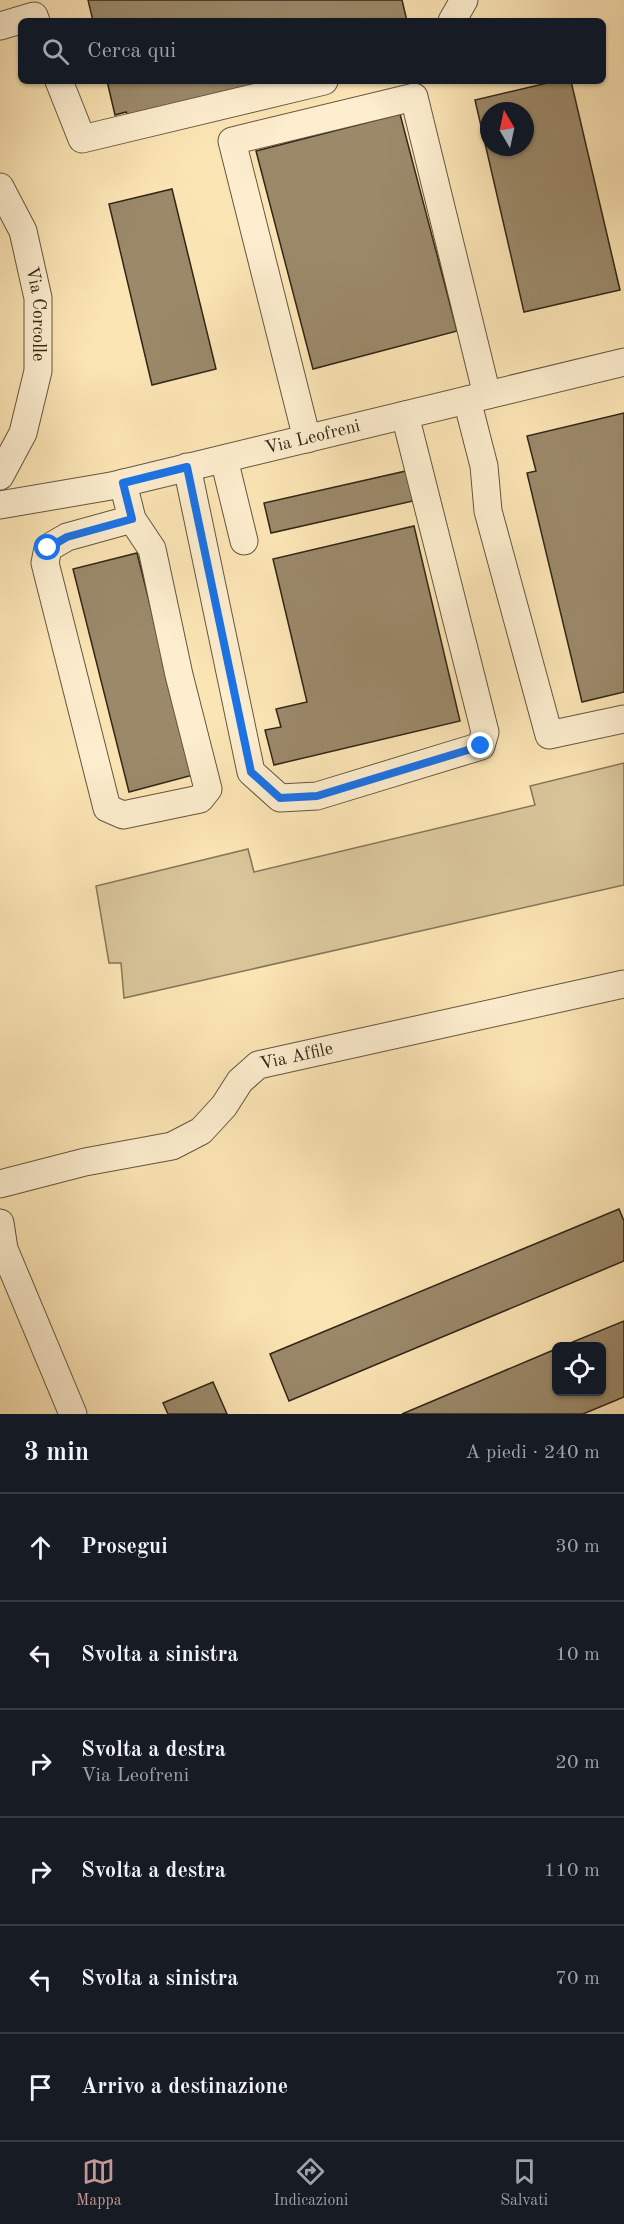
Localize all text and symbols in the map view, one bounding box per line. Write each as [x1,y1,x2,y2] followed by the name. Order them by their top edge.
[18,18,606,84] search box
[39,35,72,68] icon: search
[87,40,176,62] text: Cerca qui
[480,102,534,156] north arrow
[22,265,47,361] street label: Via Corcolle
[263,417,362,457] street label: Via Leofreni
[34,534,60,560] route start
[467,732,493,758] route end
[258,1040,335,1073] street label: Via Affile
[552,1342,606,1396] map controls
[552,1342,606,1396] button: locate
[24,1440,89,1466] text: 3 min
[465,1443,600,1463] text: A piedi · 240 m
[24,1531,57,1564] icon: ahead
[81,1536,168,1558] text: Prosegui
[555,1537,600,1557] text: 30 m
[24,1639,57,1672] icon: left
[81,1644,239,1666] text: Svolta a sinistra
[555,1645,600,1665] text: 10 m
[81,1739,226,1761] text: Svolta a destra
[24,1747,57,1780] icon: right
[555,1753,600,1773] text: 20 m
[81,1766,189,1786] text: Via Leofreni
[24,1855,57,1888] icon: right
[81,1860,226,1882] text: Svolta a destra
[544,1861,600,1881] text: 110 m
[24,1963,57,1996] icon: left
[81,1968,239,1990] text: Svolta a sinistra
[555,1969,600,1989] text: 70 m
[24,2071,57,2104] icon: arrive
[81,2076,288,2098] text: Arrivo a destinazione
[76,2155,122,2211] tab: Mappa
[274,2155,348,2211] tab: Indicazioni
[500,2155,548,2211] tab: Salvati

